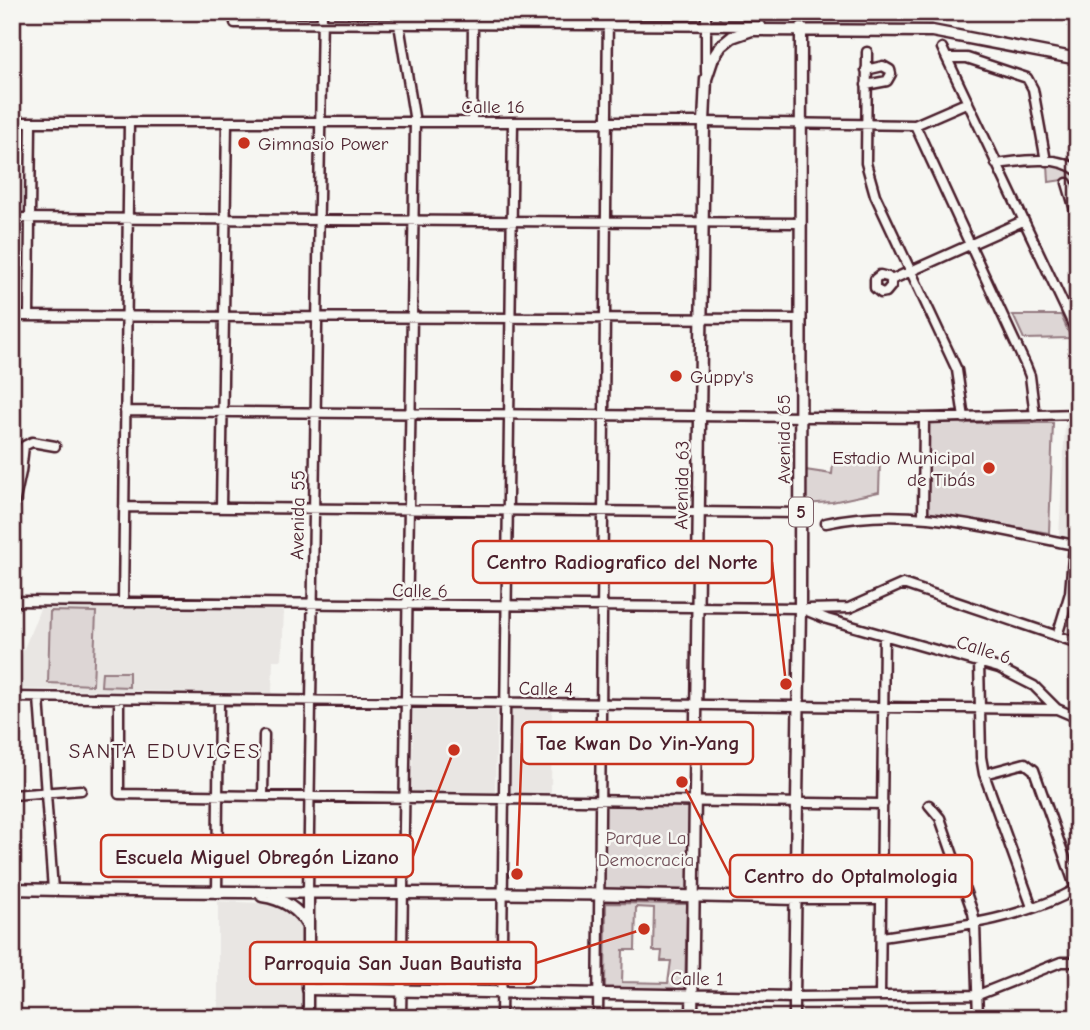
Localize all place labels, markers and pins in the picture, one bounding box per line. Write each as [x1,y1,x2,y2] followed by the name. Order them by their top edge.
[258,133,389,155] place label: Gimnasio Power
[236,135,252,151] marker: Gimnasio Power
[690,366,754,388] place label: Guppy's
[668,368,684,384] marker: Guppy's
[832,447,975,491] place label: Estadio Municipal de Tibás
[981,460,997,476] marker: Estadio Municipal de Tibás
[473,541,772,583] callout: Centro Radiografico del Norte
[522,722,753,764] callout: Tae Kwan Do Yin-Yang
[101,835,413,877] callout: Escuela Miguel Obregón Lizano
[730,855,972,897] callout: Centro do Optalmologia
[250,942,536,984] callout: Parroquia San Juan Bautista

